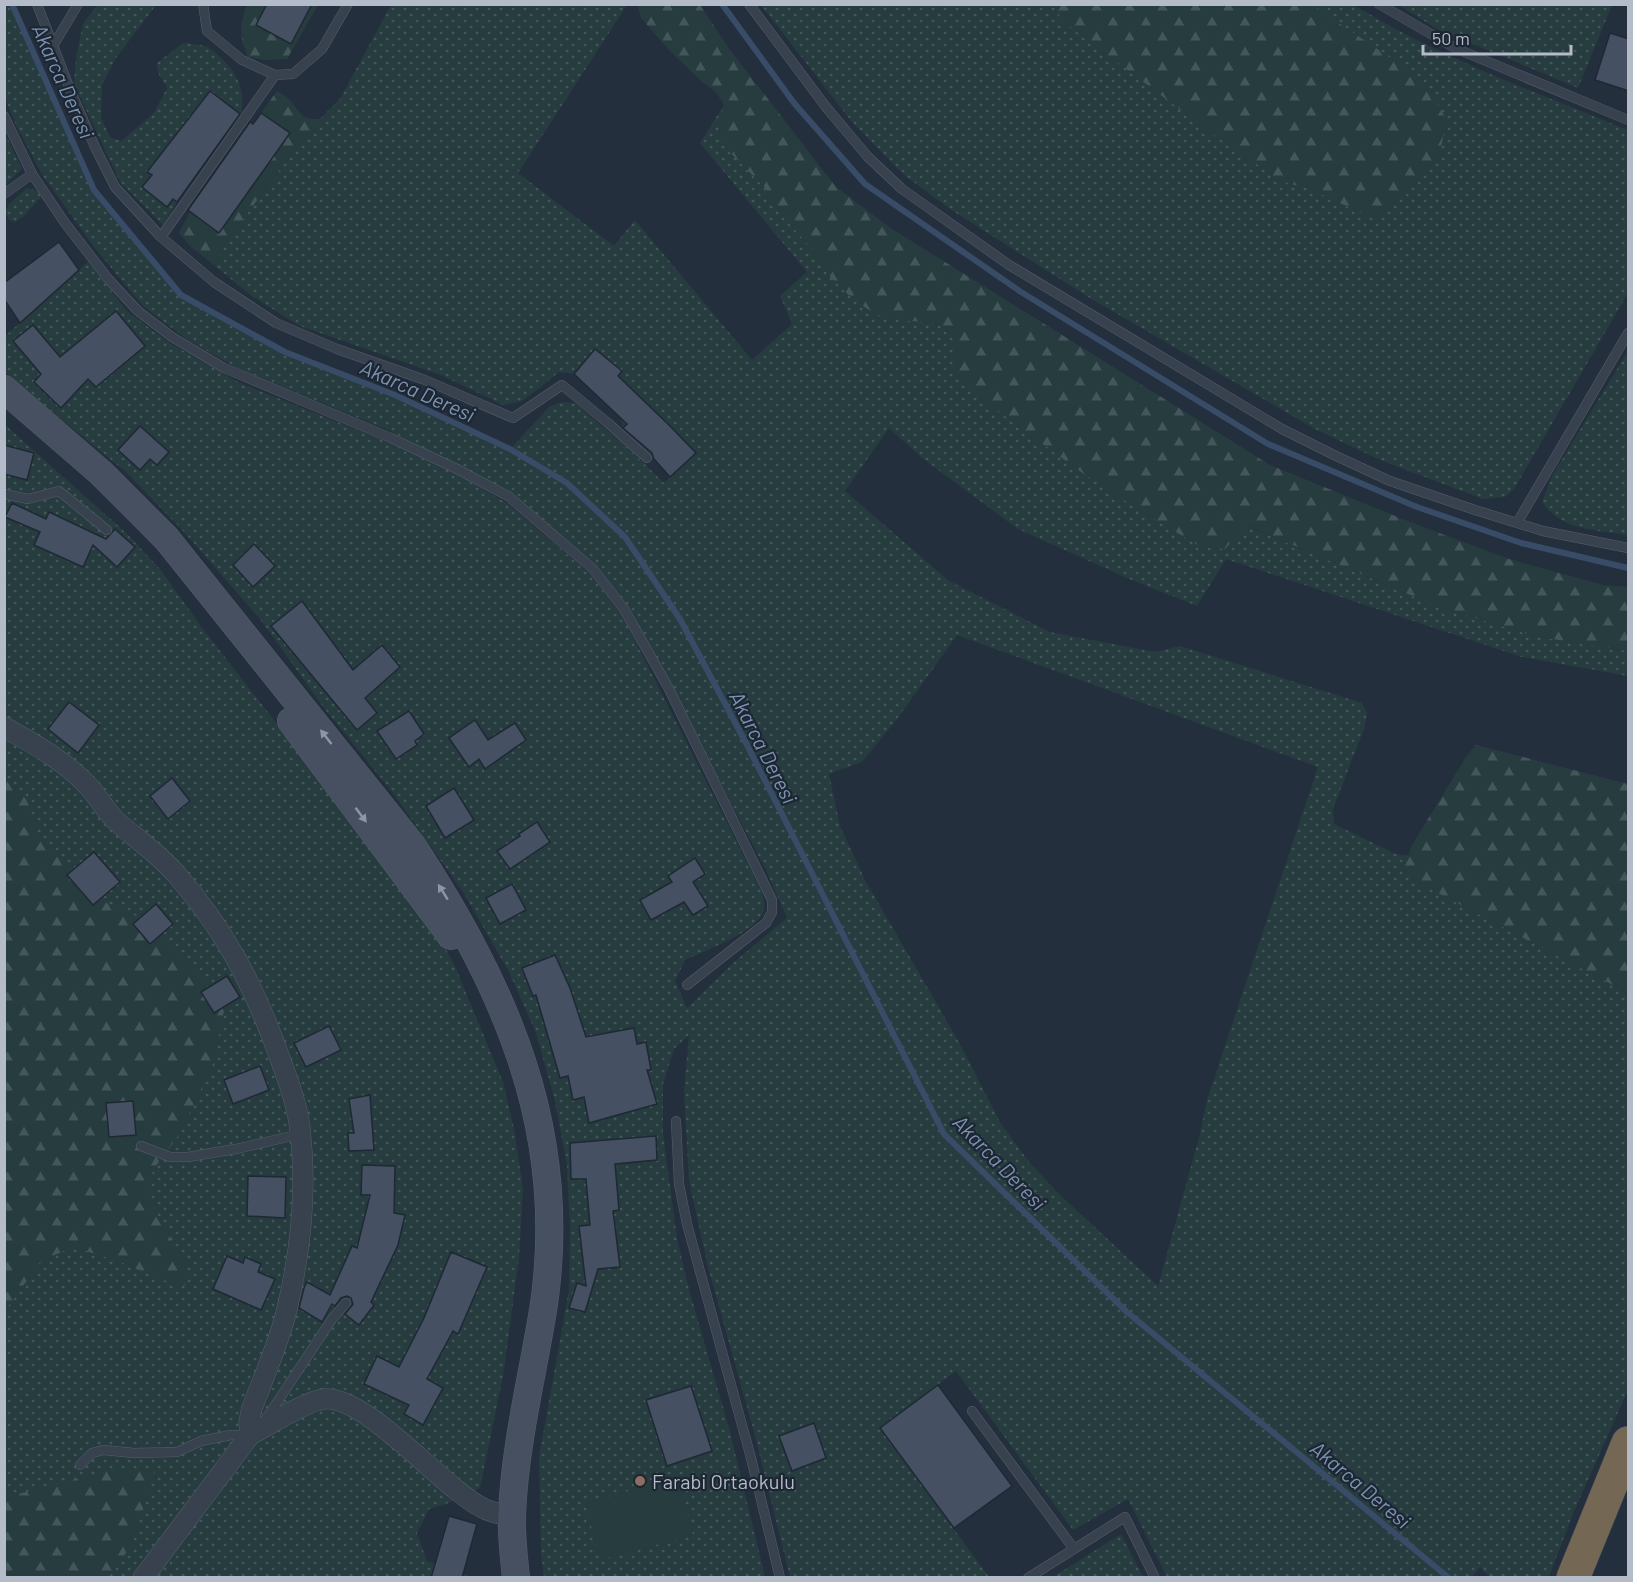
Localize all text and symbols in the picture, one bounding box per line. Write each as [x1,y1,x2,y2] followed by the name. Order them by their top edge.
[1423,18,1572,56] scale bar
[28,20,101,143] water label: Akarca Deresi
[1432,27,1470,49] text: 50 m
[357,354,480,427] water label: Akarca Deresi
[725,687,803,808] water label: Akarca Deresi
[320,729,332,744] one-way arrow
[355,808,367,823] one-way arrow
[437,884,448,900] one-way arrow
[948,1109,1052,1215] water label: Akarca Deresi
[1306,1435,1417,1534] water label: Akarca Deresi
[652,1469,795,1493] place label: Farabi Ortaokulu
[633,1474,647,1488] marker: Farabi Ortaokulu

